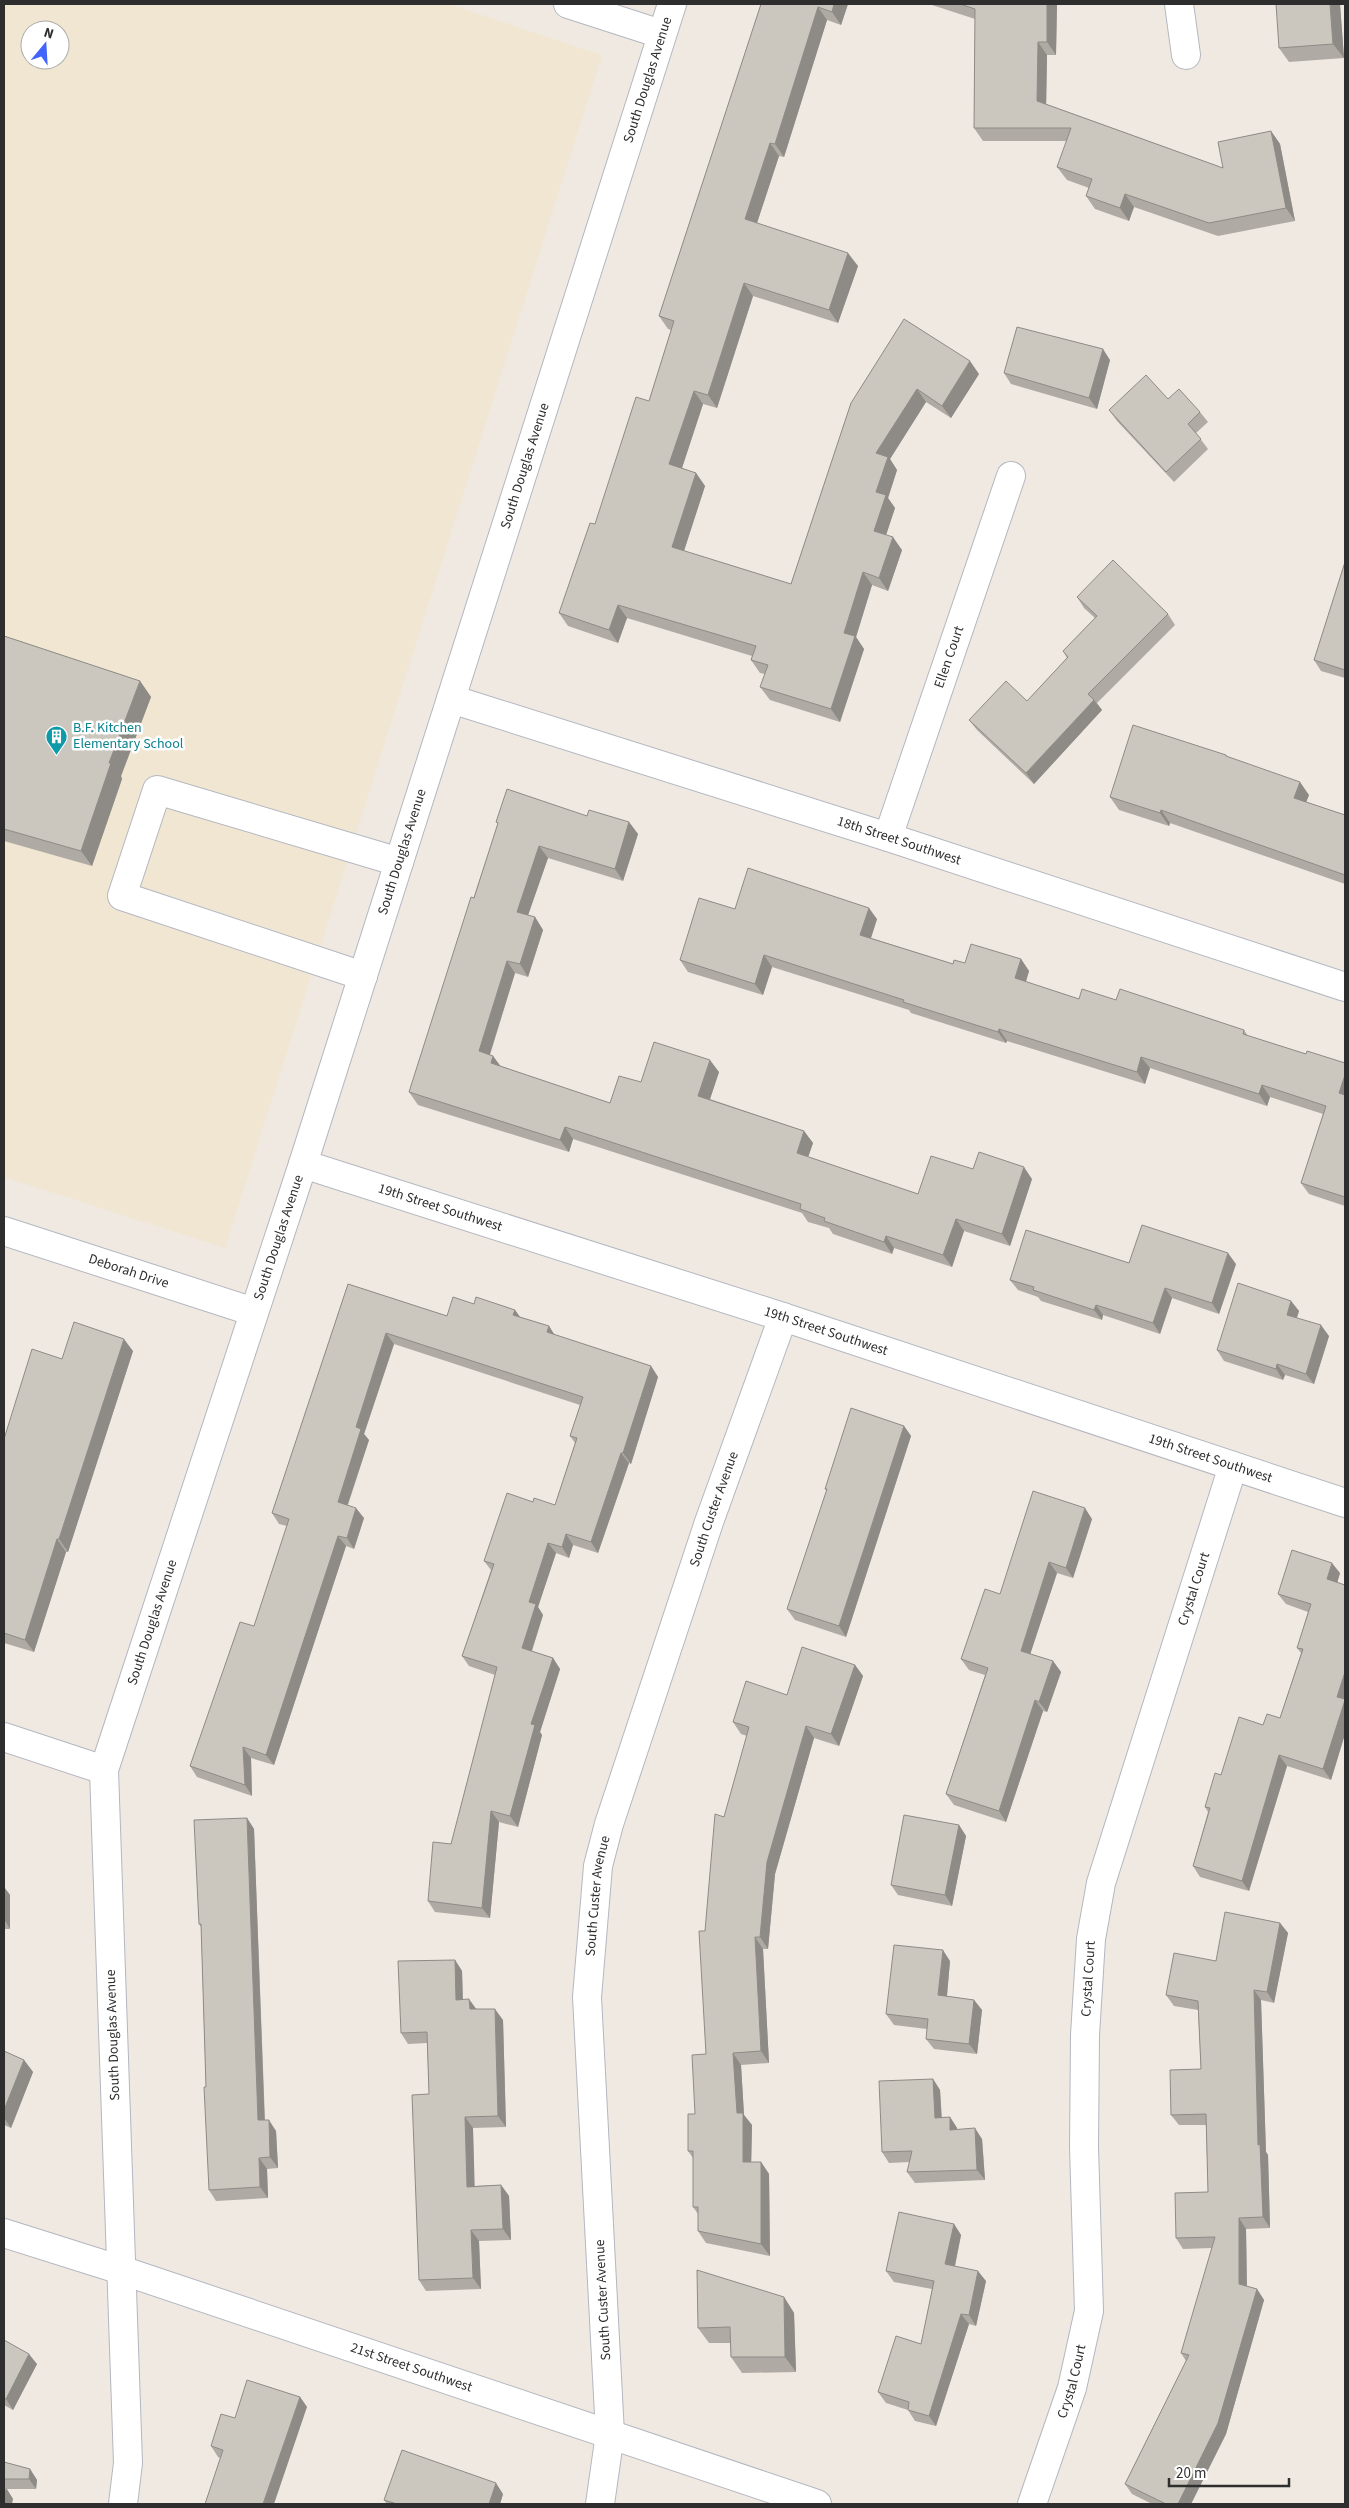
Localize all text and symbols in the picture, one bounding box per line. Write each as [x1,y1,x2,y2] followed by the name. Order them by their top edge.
[618,14,677,146] street label: South Douglas Avenue
[20,20,70,70] north arrow
[41,23,56,45] text: N
[496,400,554,532] street label: South Douglas Avenue
[929,623,969,691] street label: Ellen Court
[73,718,184,754] place label: B.F. Kitchen Elementary School
[45,724,69,755] building icon: B.F. Kitchen Elementary School
[373,786,432,918] street label: South Douglas Avenue
[834,812,964,870] street label: 18th Street Southwest
[249,1172,309,1303] street label: South Douglas Avenue
[376,1179,505,1237] street label: 19th Street Southwest
[86,1249,171,1294] street label: Deborah Drive
[761,1302,891,1361] street label: 19th Street Southwest
[1146,1429,1275,1488] street label: 19th Street Southwest
[685,1449,744,1570] street label: South Custer Avenue
[1173,1550,1215,1628] street label: Crystal Court
[122,1557,182,1688] street label: South Douglas Avenue
[580,1834,616,1957] street label: South Custer Avenue
[1076,1940,1101,2017] street label: Crystal Court
[101,1969,125,2101] street label: South Douglas Avenue
[590,2239,616,2361] street label: South Custer Avenue
[348,2338,475,2397] street label: 21st Street Southwest
[1052,2342,1091,2421] street label: Crystal Court
[1169,2456,1289,2488] scale bar
[1176,2463,1206,2484] text: 20 m

